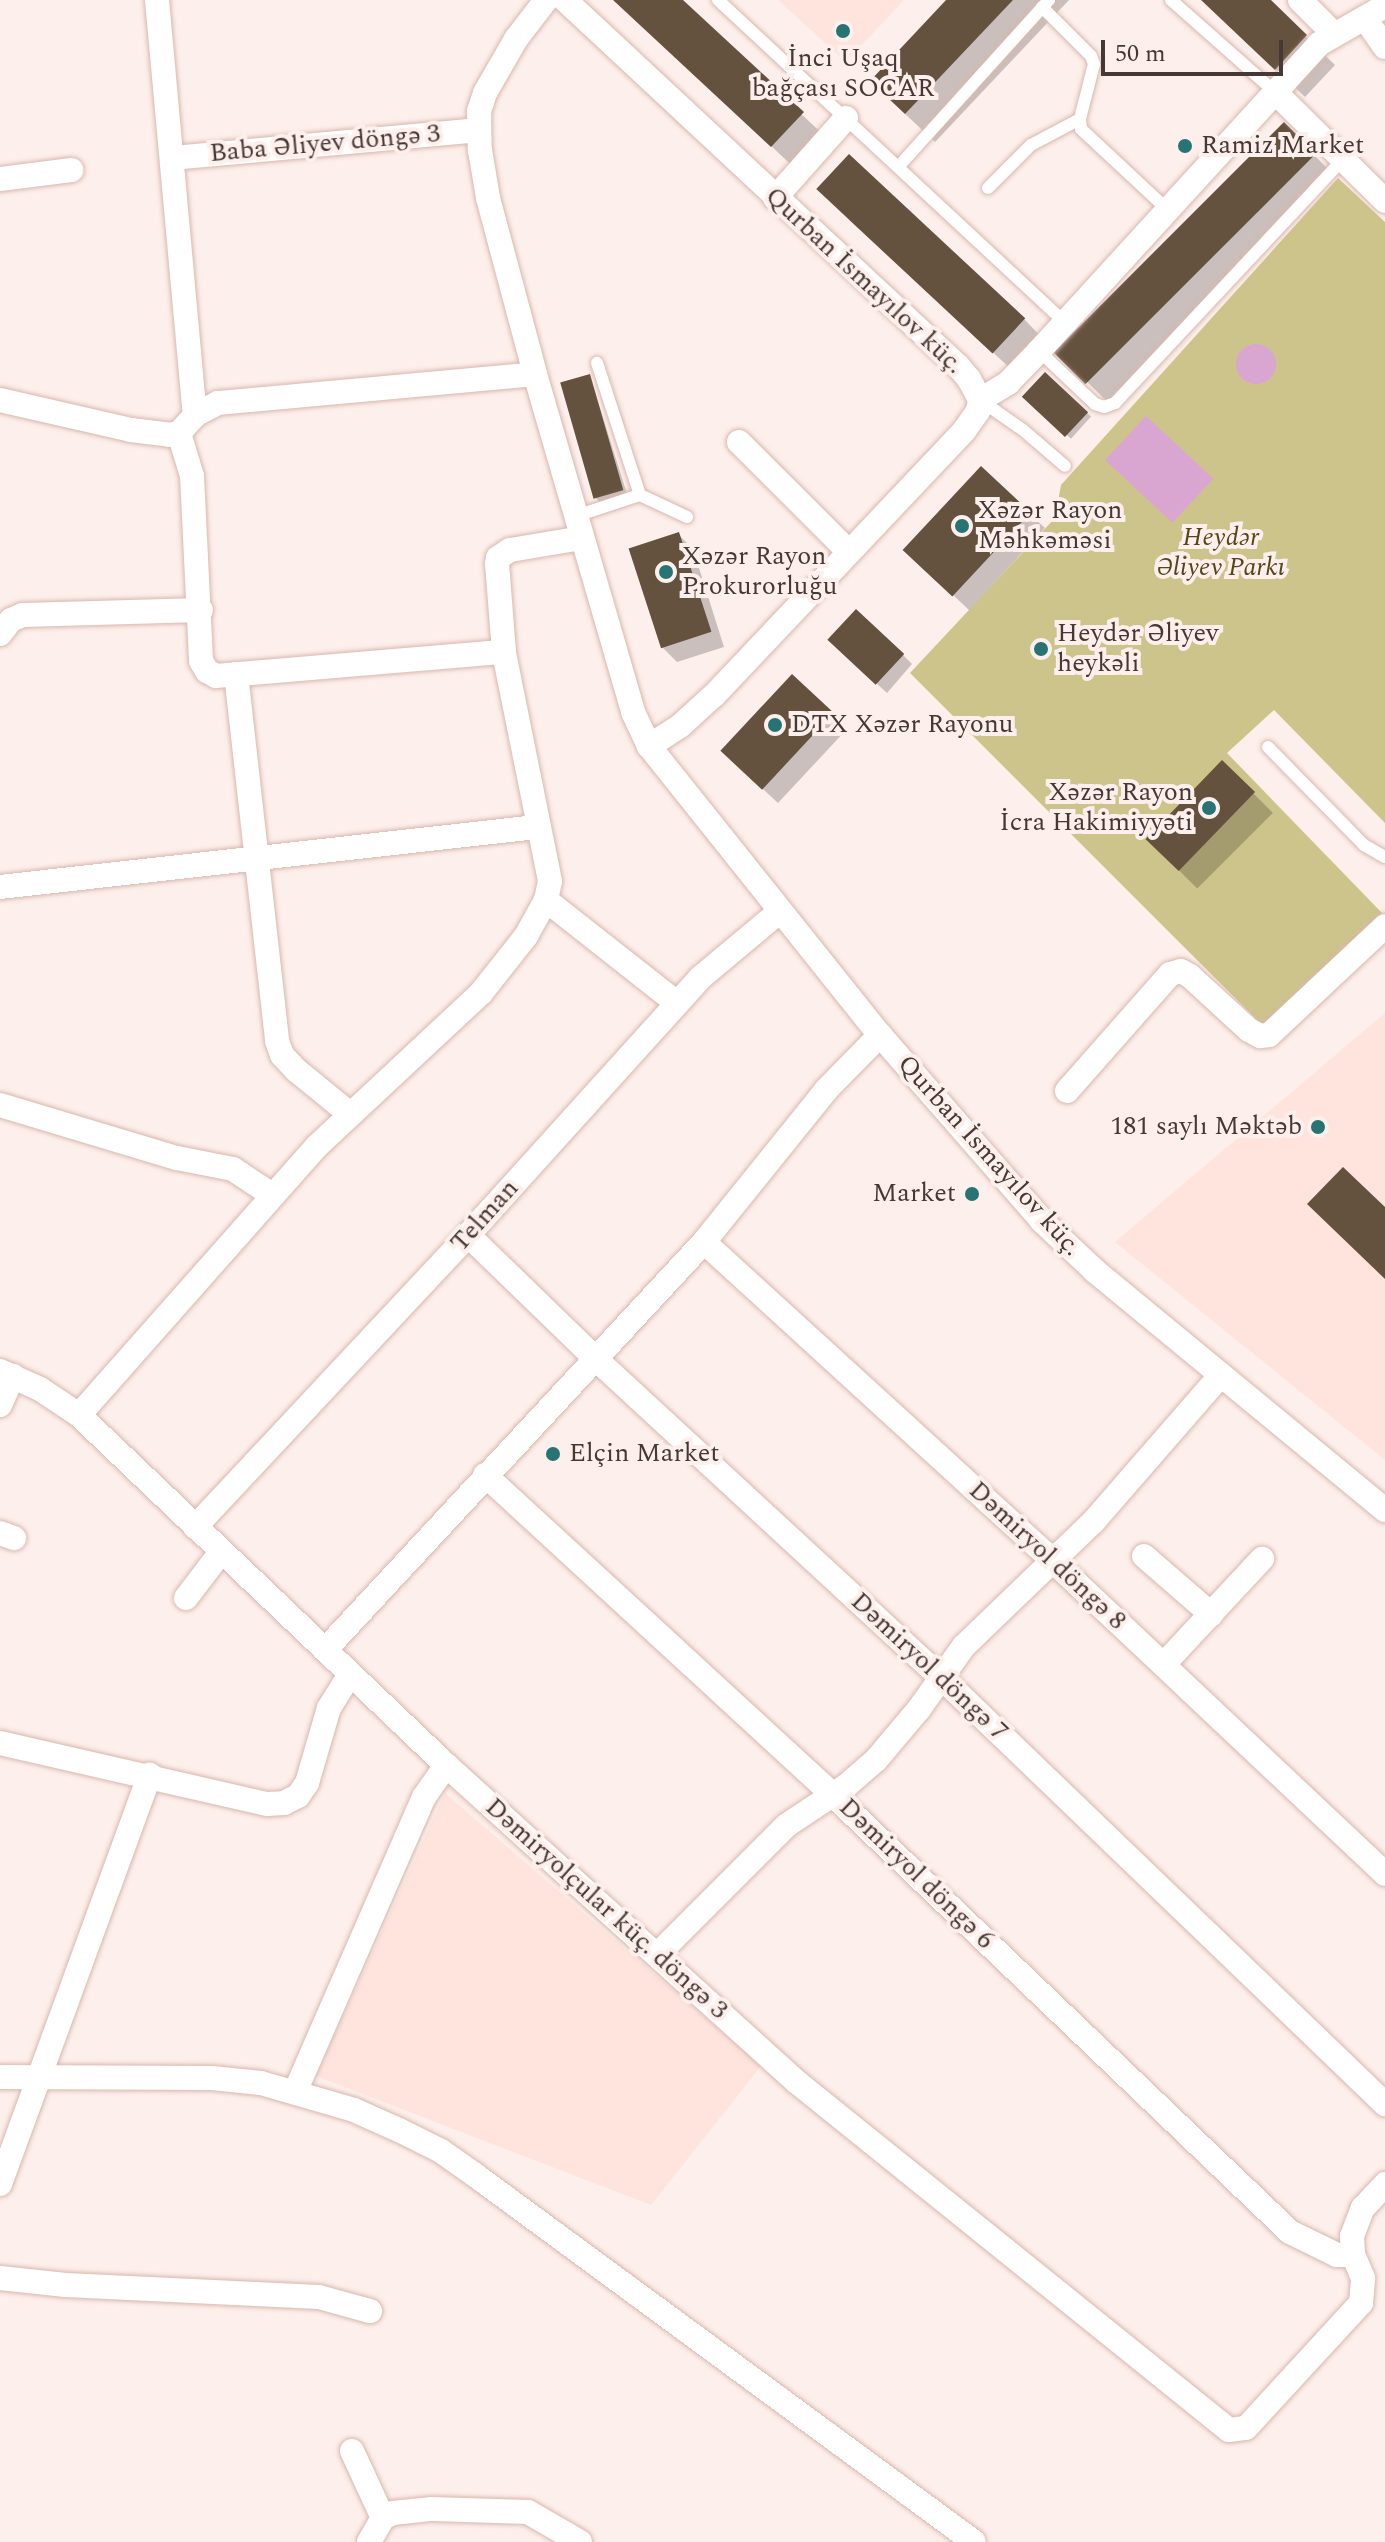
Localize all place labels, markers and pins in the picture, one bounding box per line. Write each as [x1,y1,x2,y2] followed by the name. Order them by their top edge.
[834,22,852,40] marker: İnci Uşaq bağçası SOCAR
[752,43,934,104] place label: İnci Uşaq bağçası SOCAR
[1201,130,1364,162] place label: Ramiz Market
[1176,137,1194,155] marker: Ramiz Market
[978,495,1122,556] place label: Xəzər Rayon Məhkəməsi
[953,517,971,535] marker: Xəzər Rayon Məhkəməsi
[682,541,837,602] place label: Xəzər Rayon Prokurorluğu
[657,563,675,581] marker: Xəzər Rayon Prokurorluğu
[1057,618,1218,680] place label: Heydər Əliyev heykəli
[1032,640,1050,658] marker: Heydər Əliyev heykəli
[791,709,1013,741] place label: DTX Xəzər Rayonu
[766,716,784,734] marker: DTX Xəzər Rayonu
[1000,777,1193,838] place label: Xəzər Rayon İcra Hakimiyyəti
[1200,799,1218,817] marker: Xəzər Rayon İcra Hakimiyyəti
[1110,1111,1302,1143] place label: 181 saylı Məktəb
[1309,1118,1327,1136] marker: 181 saylı Məktəb
[872,1178,956,1210] place label: Market
[963,1185,981,1203] marker: Market
[569,1438,720,1470] place label: Elçin Market
[544,1445,562,1463] marker: Elçin Market

